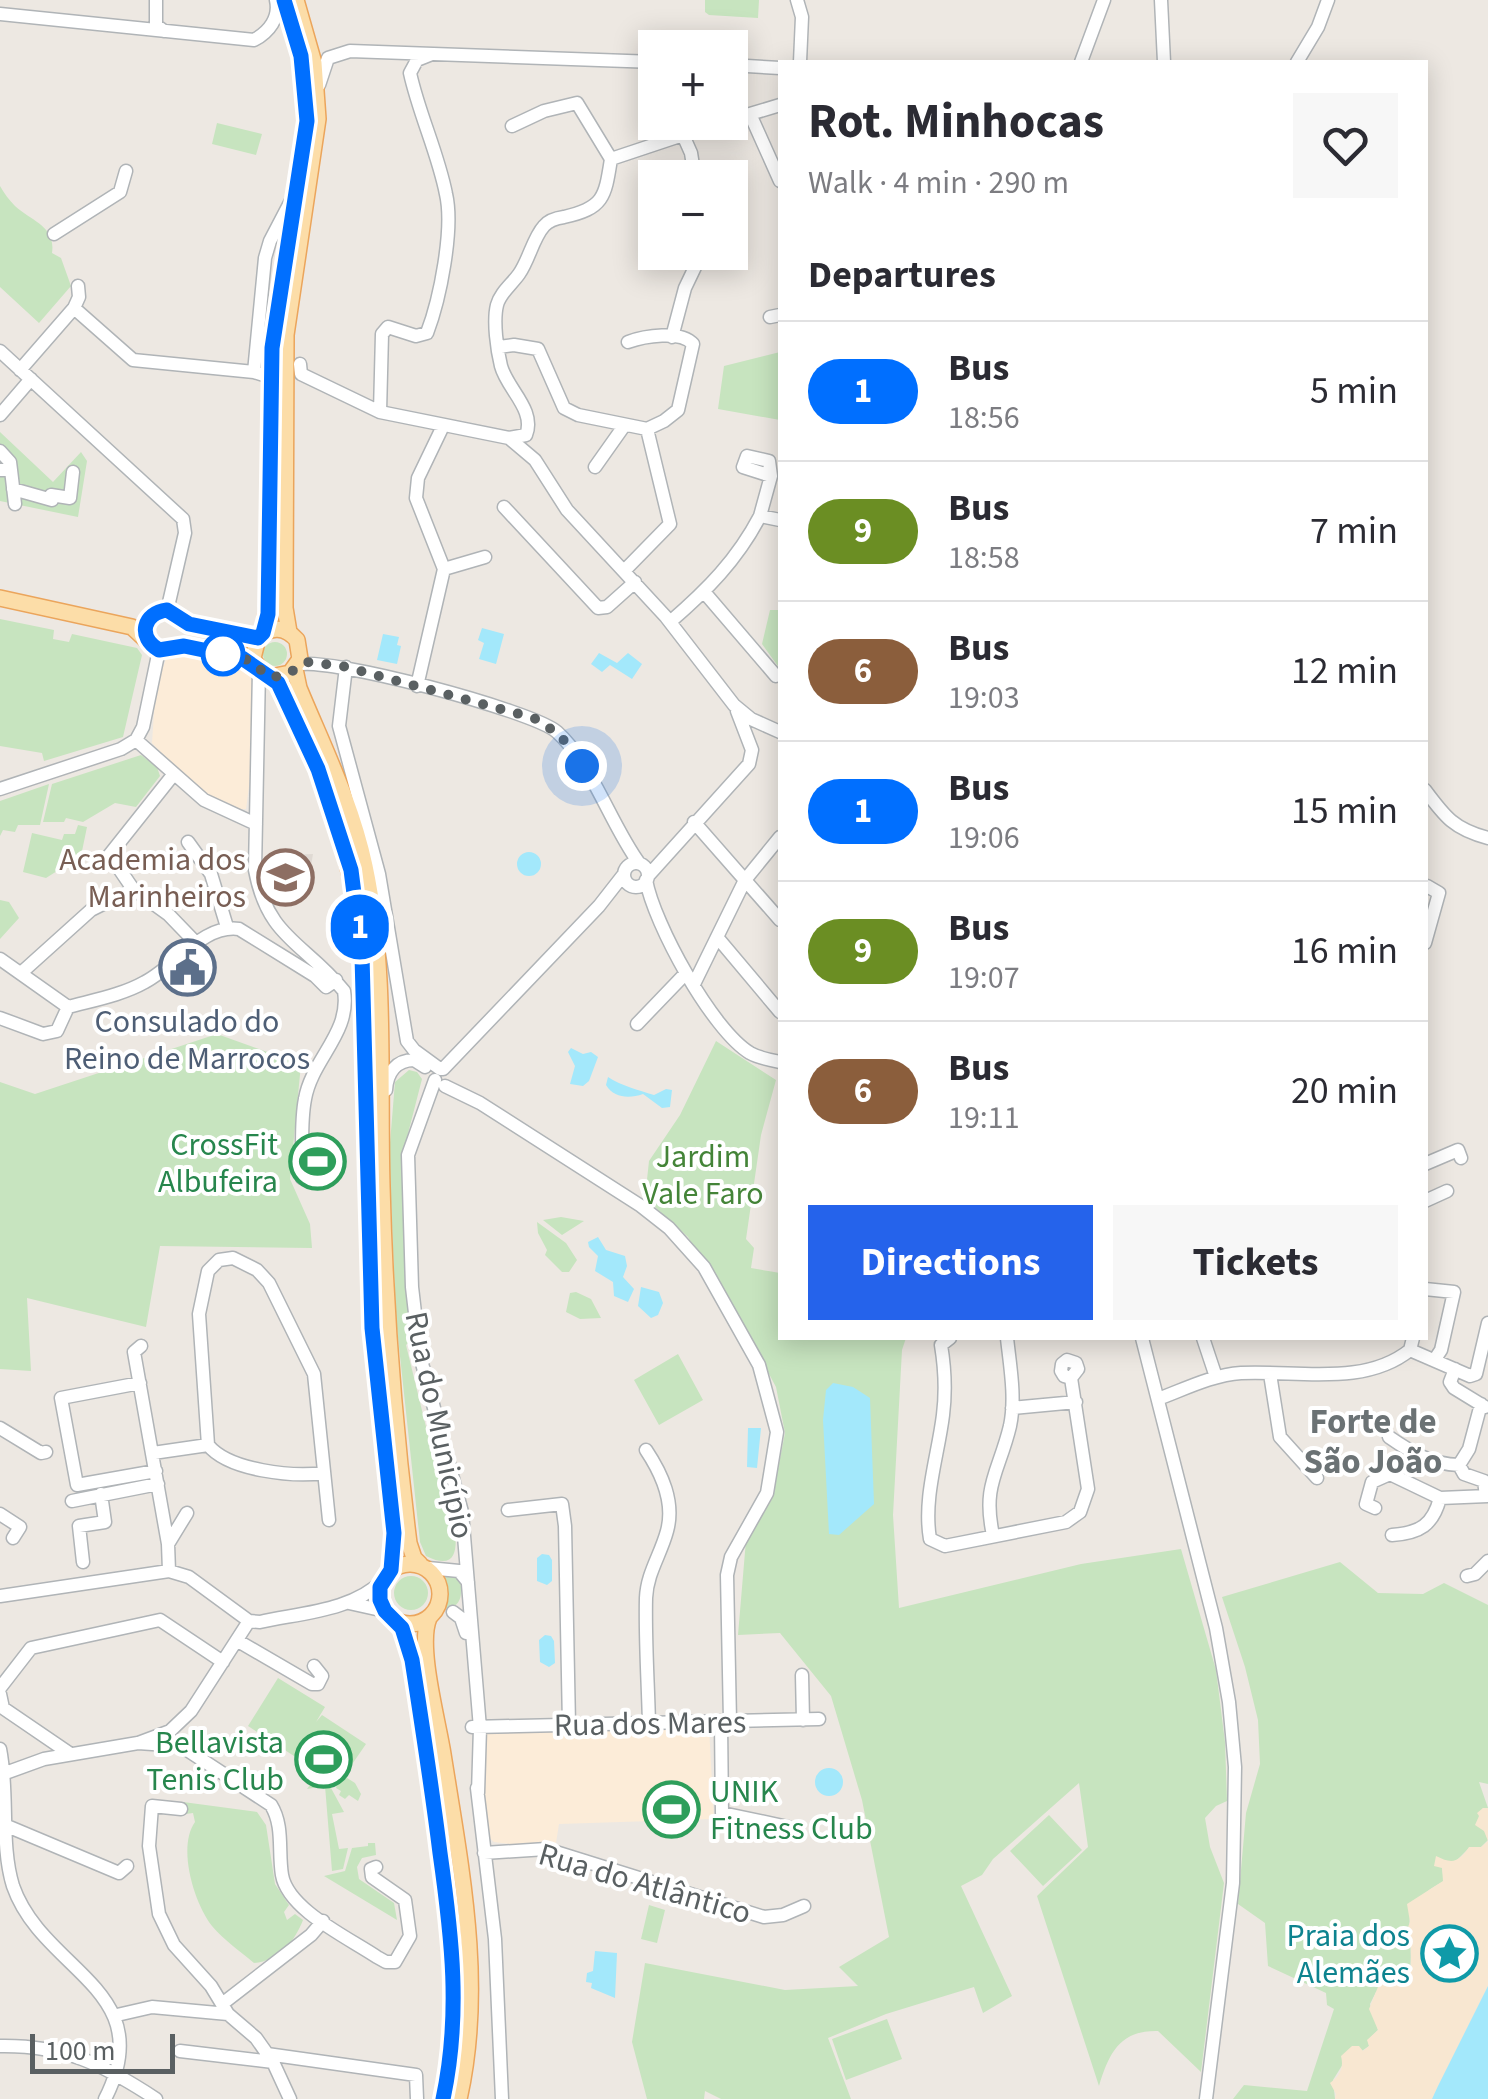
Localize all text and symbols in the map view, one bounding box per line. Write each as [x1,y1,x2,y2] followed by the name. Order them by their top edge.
[638,30,748,270] map controls
[638,30,748,140] button: +
[808,88,1104,156] text: Rot. Minhocas
[1293,93,1398,198] button: heart
[638,160,748,270] button: −
[808,160,1069,206] text: Walk · 4 min · 290 m
[808,248,996,302] text: Departures
[948,341,1009,395] text: Bus
[1310,364,1398,418] text: 5 min
[854,366,872,416] text: 1
[948,395,1020,441] text: 18:56
[948,481,1009,535] text: Bus
[1310,504,1398,558] text: 7 min
[854,506,872,556] text: 9
[948,535,1020,581] text: 18:58
[948,621,1009,675] text: Bus
[202,633,244,675] unlabelled marker
[1291,644,1398,698] text: 12 min
[854,646,872,696] text: 6
[948,675,1020,721] text: 19:03
[557,741,607,791] your location
[948,761,1009,815] text: Bus
[1291,784,1398,838] text: 15 min
[854,786,872,836] text: 1
[948,815,1020,861] text: 19:06
[59,837,246,920] place label: Academia dos Marinheiros
[255,847,315,907] school or university icon: Academia dos Marinheiros
[328,894,392,960] line badge: 1
[948,901,1009,955] text: Bus
[351,902,369,952] text: 1
[1291,924,1398,978] text: 16 min
[854,926,872,976] text: 9
[157,937,217,997] public building icon: Consulado do Reino de Marrocos
[948,955,1020,1001] text: 19:07
[64,999,310,1082] place label: Consulado do Reino de Marrocos
[948,1041,1009,1095] text: Bus
[1291,1064,1398,1118] text: 20 min
[854,1066,872,1116] text: 6
[948,1095,1020,1141] text: 19:11
[158,1122,278,1205] place label: CrossFit Albufeira
[287,1132,347,1192] sports icon: CrossFit Albufeira
[642,1134,764,1217] park label: Jardim Vale Faro
[808,1205,1093,1320] button: Directions
[1113,1205,1398,1320] button: Tickets
[392,1307,486,1543] street label: Rua do Município
[1303,1397,1443,1487] district label: Forte de São João
[553,1699,747,1749] street label: Rua dos Mares
[146,1720,284,1803] place label: Bellavista Tenis Club
[293,1730,353,1790] sports icon: Bellavista Tenis Club
[710,1769,873,1852] place label: UNIK Fitness Club
[641,1779,701,1839] sports icon: UNIK Fitness Club
[533,1832,756,1936] street label: Rua do Atlântico
[1287,1913,1410,1996] place label: Praia dos Alemães
[1419,1923,1479,1983] place icon: Praia dos Alemães
[30,2029,175,2074] scale bar
[45,2031,116,2071] text: 100 m

